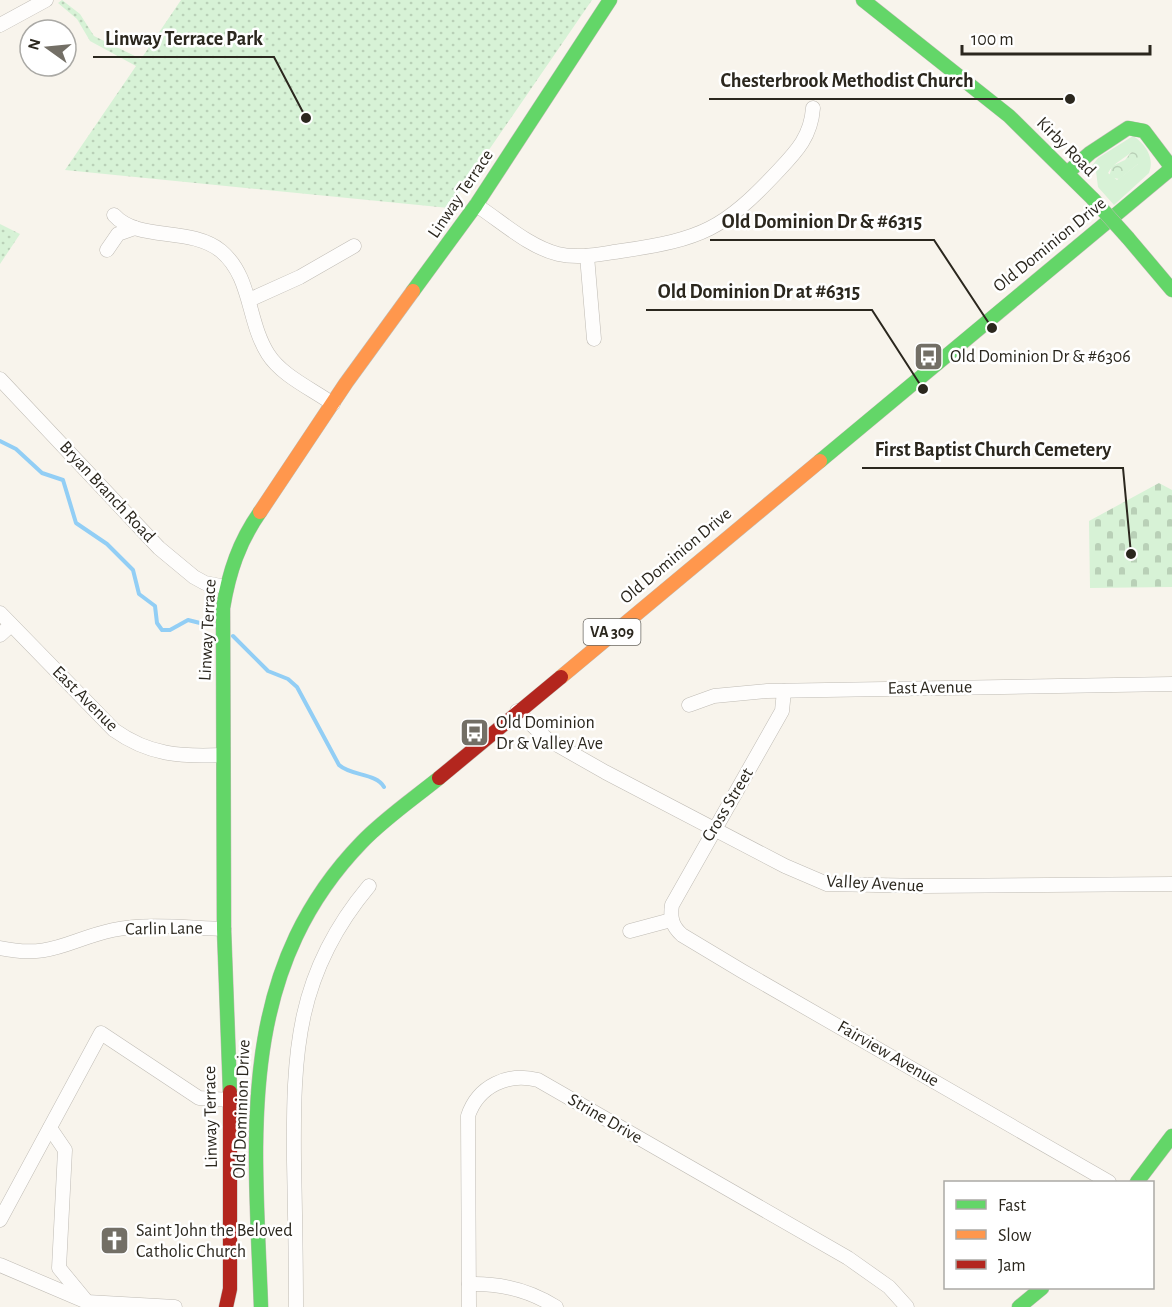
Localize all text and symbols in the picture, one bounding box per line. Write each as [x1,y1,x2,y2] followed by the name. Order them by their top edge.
[18,18,78,78] north arrow
[962,18,1150,56] scale bar
[93,19,274,57] callout: Linway Terrace Park
[105,29,263,49] text: Linway Terrace Park
[971,31,1014,49] text: 100 m
[25,37,44,52] text: N
[709,61,986,99] callout: Chesterbrook Methodist Church
[720,71,974,91] text: Chesterbrook Methodist Church
[1033,114,1099,180] street label: Kirby Road
[425,147,497,241] street label: Linway Terrace
[990,194,1110,296] street label: Old Dominion Drive
[710,202,934,240] callout: Old Dominion Dr & #6315
[722,212,922,232] text: Old Dominion Dr & #6315
[646,272,872,310] callout: Old Dominion Dr at #6315
[658,282,860,302] text: Old Dominion Dr at #6315
[913,341,945,373] bus stop icon: Old Dominion Dr & #6306
[950,348,1131,366] place label: Old Dominion Dr & #6306
[862,430,1123,468] callout: First Baptist Church Cemetery
[56,438,158,546] street label: Bryan Branch Road
[875,440,1111,460] text: First Baptist Church Cemetery
[617,504,735,608] street label: Old Dominion Drive
[196,578,220,682] street label: Linway Terrace
[584,619,640,645] road number: VA 309
[49,663,121,735] street label: East Avenue
[888,678,972,698] street label: East Avenue
[496,714,603,753] place label: Old Dominion Dr & Valley Ave
[459,717,491,749] bus stop icon: Old Dominion Dr & Valley Ave
[699,765,757,845] street label: Cross Street
[826,872,924,896] street label: Valley Avenue
[125,919,203,939] street label: Carlin Lane
[834,1018,942,1090] street label: Fairview Avenue
[231,1039,253,1179] street label: Old Dominion Drive
[201,1066,221,1168] street label: Linway Terrace
[565,1091,645,1147] street label: Strine Drive
[944,1181,1154,1289] legend
[998,1197,1026,1215] text: Fast
[136,1222,292,1261] place label: Saint John the Beloved Catholic Church
[99,1225,131,1257] church icon: Saint John the Beloved Catholic Church
[998,1227,1031,1245] text: Slow
[998,1257,1026,1275] text: Jam

